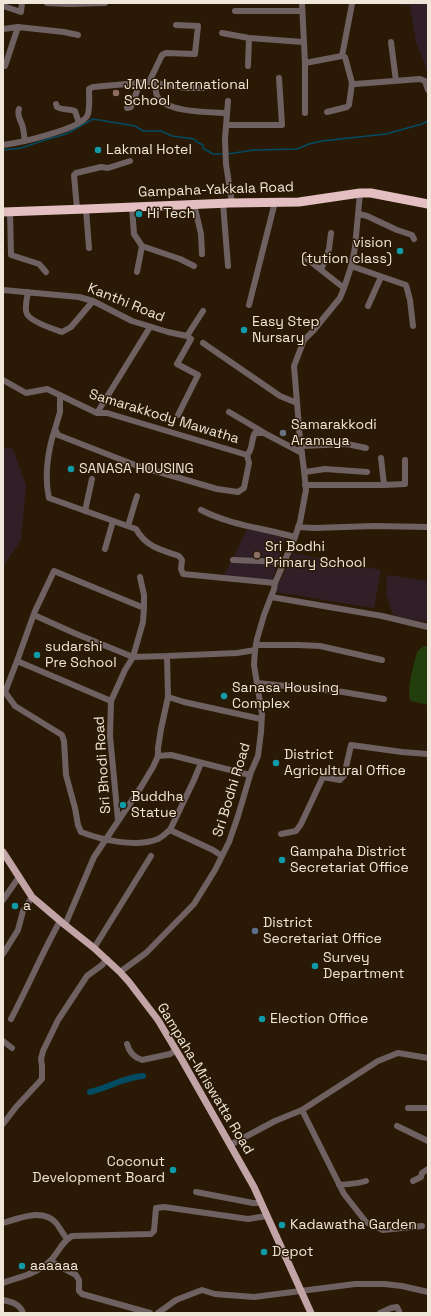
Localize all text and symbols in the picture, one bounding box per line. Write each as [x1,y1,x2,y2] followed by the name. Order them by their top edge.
[124,77,249,110] place label: J.M.C.International School
[111,88,121,98] marker: J.M.C.International School
[106,142,192,158] place label: Lakmal Hotel
[93,145,103,155] marker: Lakmal Hotel
[138,179,294,201] street label: Gampaha-Yakkala Road
[147,206,195,222] place label: Hi Tech
[134,209,144,219] marker: Hi Tech
[301,235,392,268] place label: vision (tution class)
[395,246,405,256] marker: vision (tution class)
[85,280,167,326] street label: Kanthi Road
[252,314,319,346] place label: Easy Step Nursary
[239,325,249,335] marker: Easy Step Nursary
[87,386,241,448] street label: Samarakkody Mawatha
[291,417,377,450] place label: Samarakkodi Aramaya
[278,428,288,438] marker: Samarakkodi Aramaya
[79,461,194,477] place label: SANASA HOUSING
[66,464,76,474] marker: SANASA HOUSING
[265,539,366,572] place label: Sri Bodhi Primary School
[252,550,262,560] marker: Sri Bodhi Primary School
[45,639,117,672] place label: sudarshi Pre School
[32,650,42,660] marker: sudarshi Pre School
[232,680,339,712] place label: Sanasa Housing Complex
[219,691,229,701] marker: Sanasa Housing Complex
[91,716,115,814] street label: Sri Bhodi Road
[210,741,254,839] street label: Sri Bodhi Road
[284,747,406,780] place label: District Agricultural Office
[271,758,281,768] marker: District Agricultural Office
[131,789,183,822] place label: Buddha Statue
[118,800,128,810] marker: Buddha Statue
[290,844,409,876] place label: Gampaha District Secretariat Office
[277,855,287,865] marker: Gampaha District Secretariat Office
[23,898,31,914] place label: a
[10,901,20,911] marker: a
[263,915,382,948] place label: District Secretariat Office
[250,926,260,936] marker: District Secretariat Office
[323,950,405,982] place label: Survey Department
[310,961,320,971] marker: Survey Department
[153,1000,257,1158] street label: Gampaha-Mriswatta Road
[270,1011,368,1027] place label: Election Office
[257,1014,267,1024] marker: Election Office
[32,1154,165,1186] place label: Coconut Development Board
[168,1165,178,1175] marker: Coconut Development Board
[290,1217,417,1233] place label: Kadawatha Garden
[277,1220,287,1230] marker: Kadawatha Garden
[272,1244,313,1260] place label: Depot
[259,1247,269,1257] marker: Depot
[30,1258,78,1274] place label: aaaaaa
[17,1261,27,1271] marker: aaaaaa

